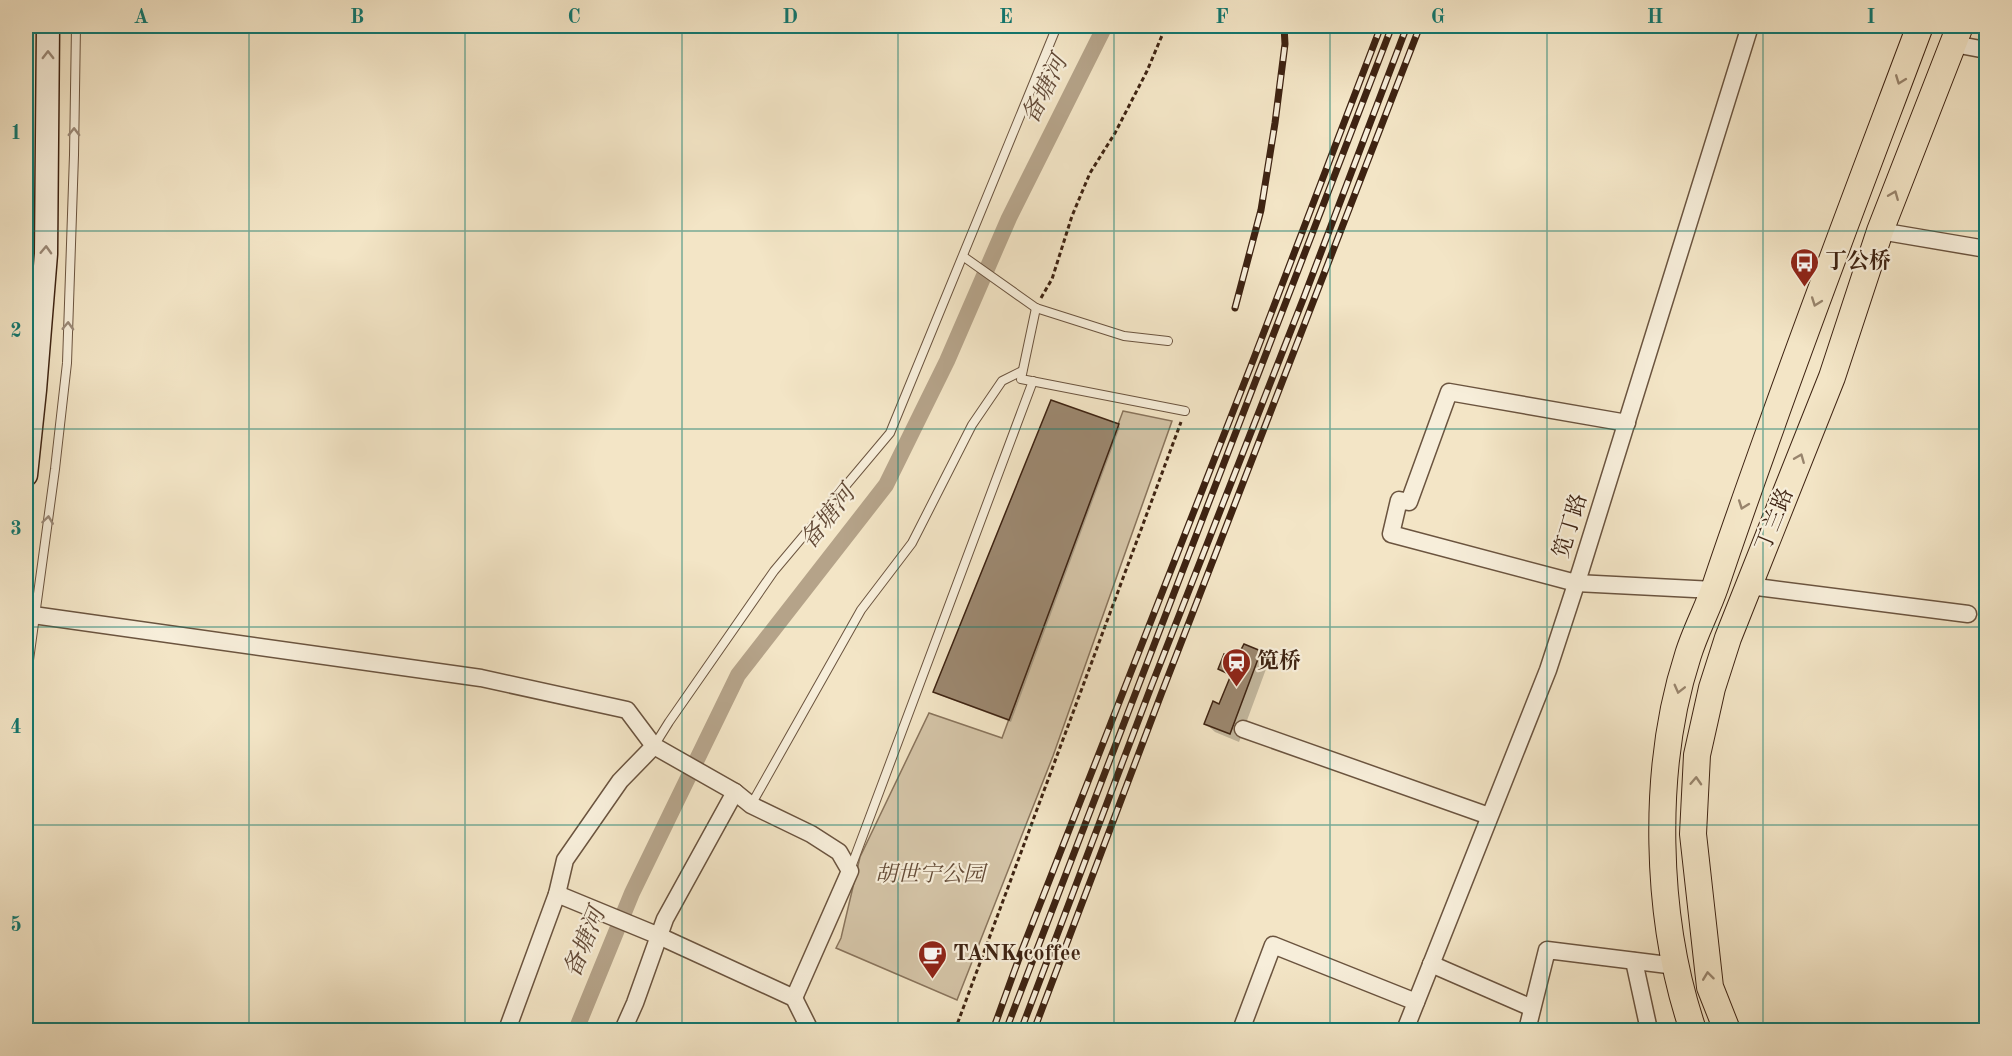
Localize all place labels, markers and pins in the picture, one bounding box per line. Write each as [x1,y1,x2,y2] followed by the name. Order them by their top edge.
[1788,246,1820,288] bus stop icon: 丁公桥
[1825,249,1891,273] place label: 丁公桥
[1220,646,1252,688] station icon: 笕桥
[1257,649,1301,673] place label: 笕桥
[916,938,948,980] cafe icon: TANK coffee
[953,943,1081,965] place label: TANK coffee

